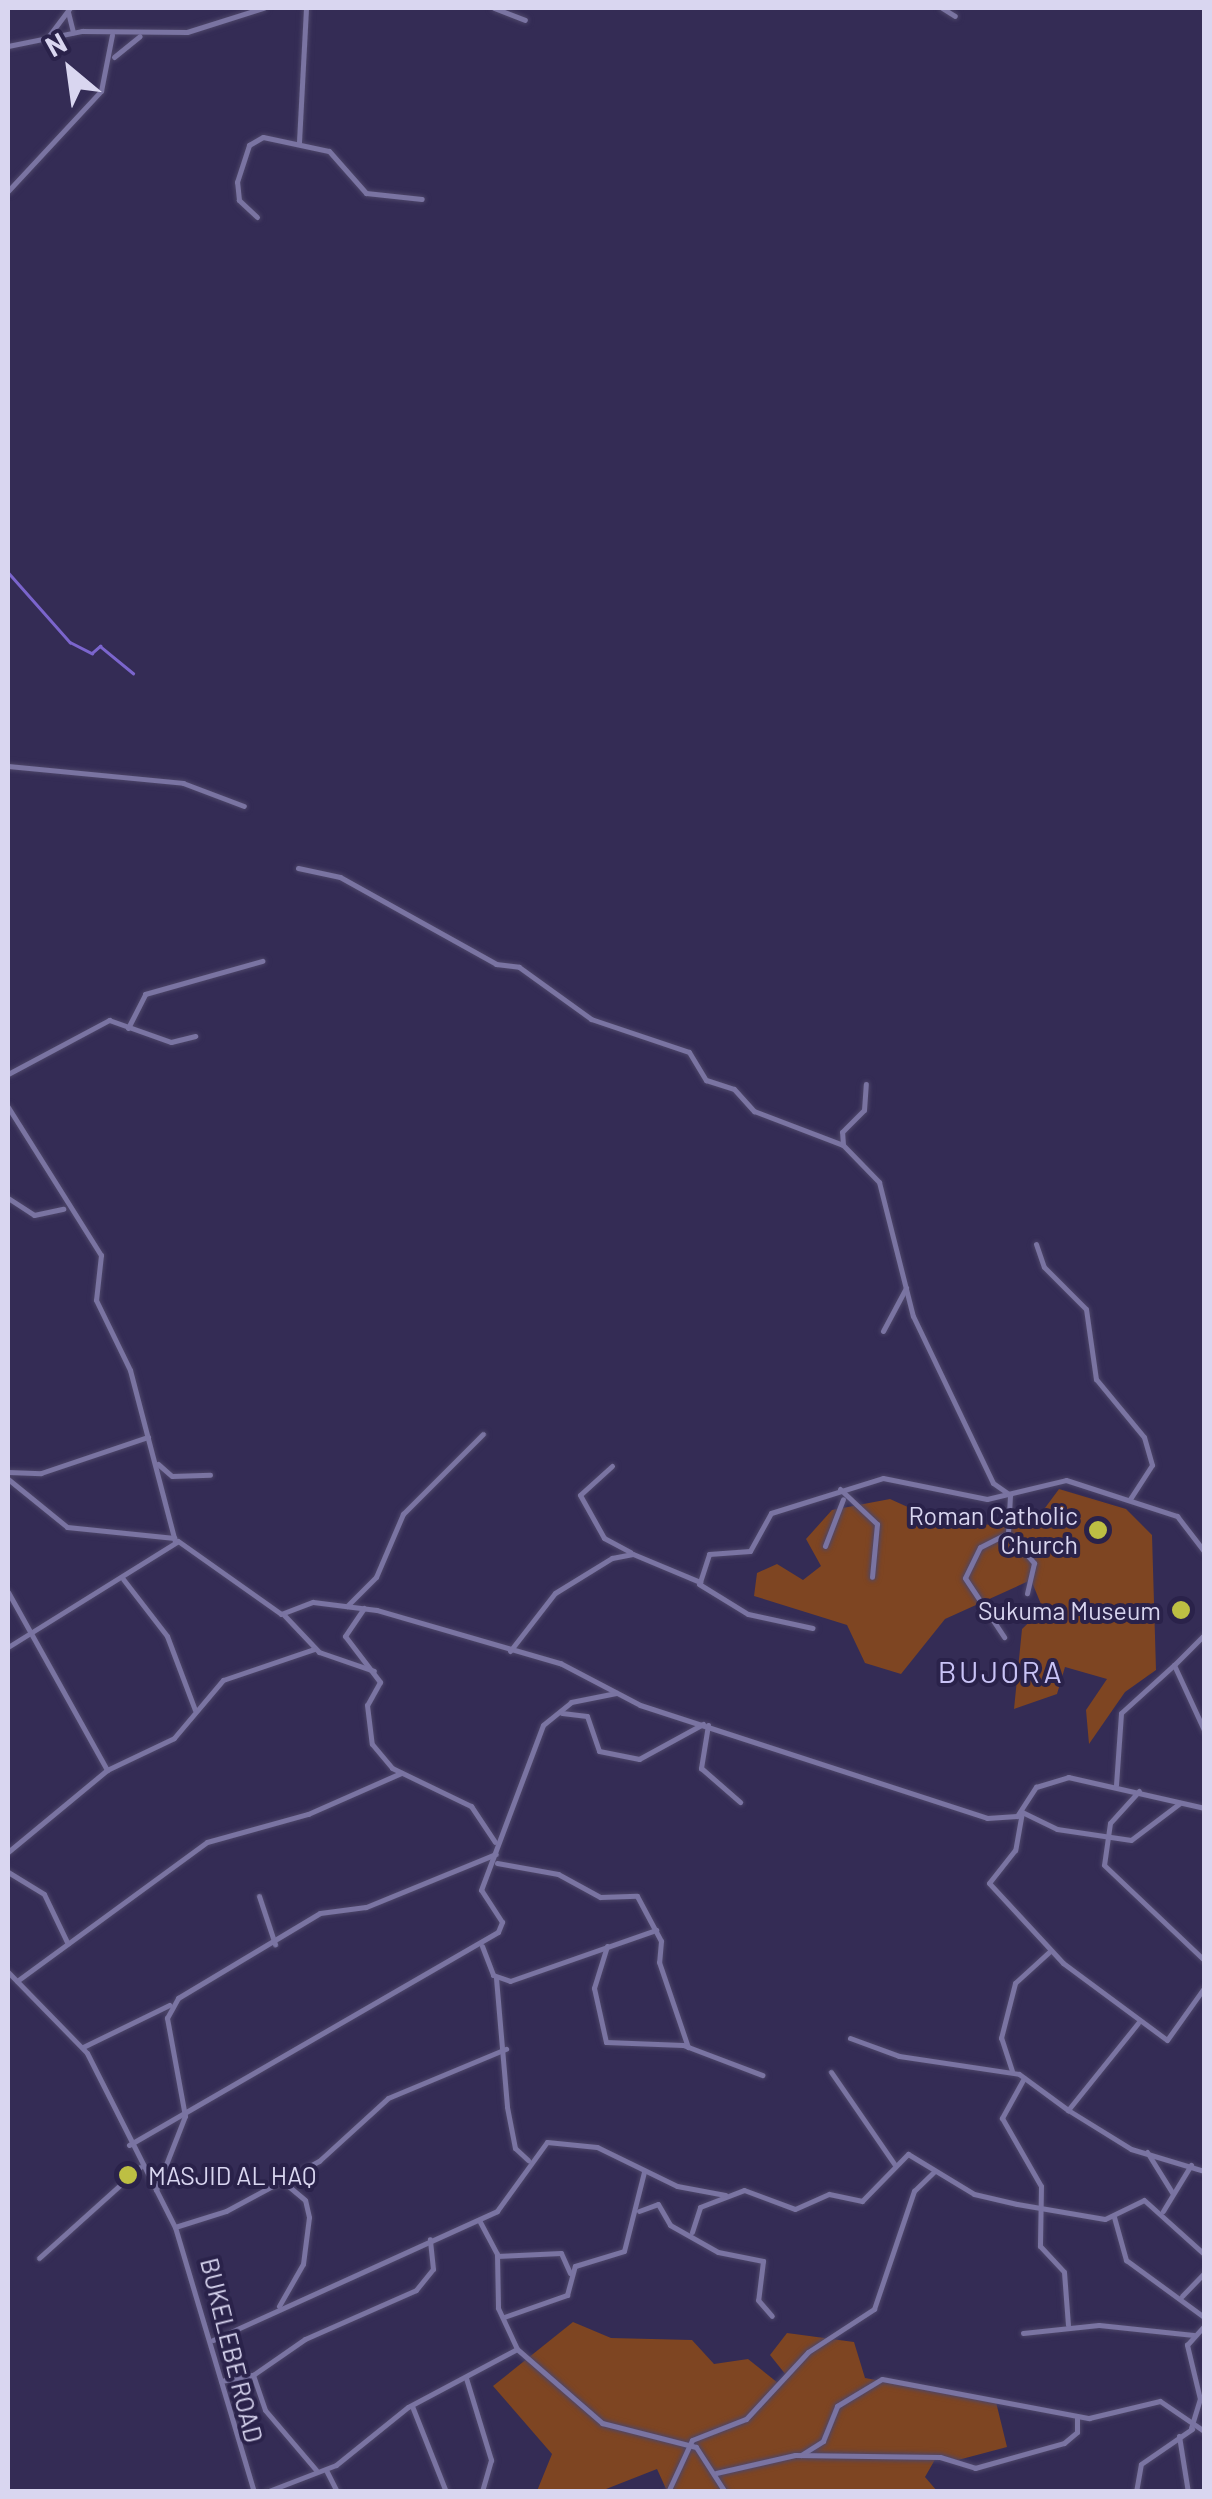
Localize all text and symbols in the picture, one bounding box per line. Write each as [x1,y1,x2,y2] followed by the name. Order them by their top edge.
[20,20,120,120] north arrow
[39,24,72,63] text: N
[908,1501,1078,1560] place label: Roman Catholic Church
[1087,1519,1109,1541] marker: Roman Catholic Church
[978,1595,1161,1625] place label: Sukuma Museum
[1170,1599,1192,1621] marker: Sukuma Museum
[938,1653,1064,1689] district label: BUJORA
[148,2160,316,2190] place label: MASJID AL HAQ
[117,2164,139,2186] marker: MASJID AL HAQ
[195,2255,269,2445] street label: BUKELEBE ROAD

